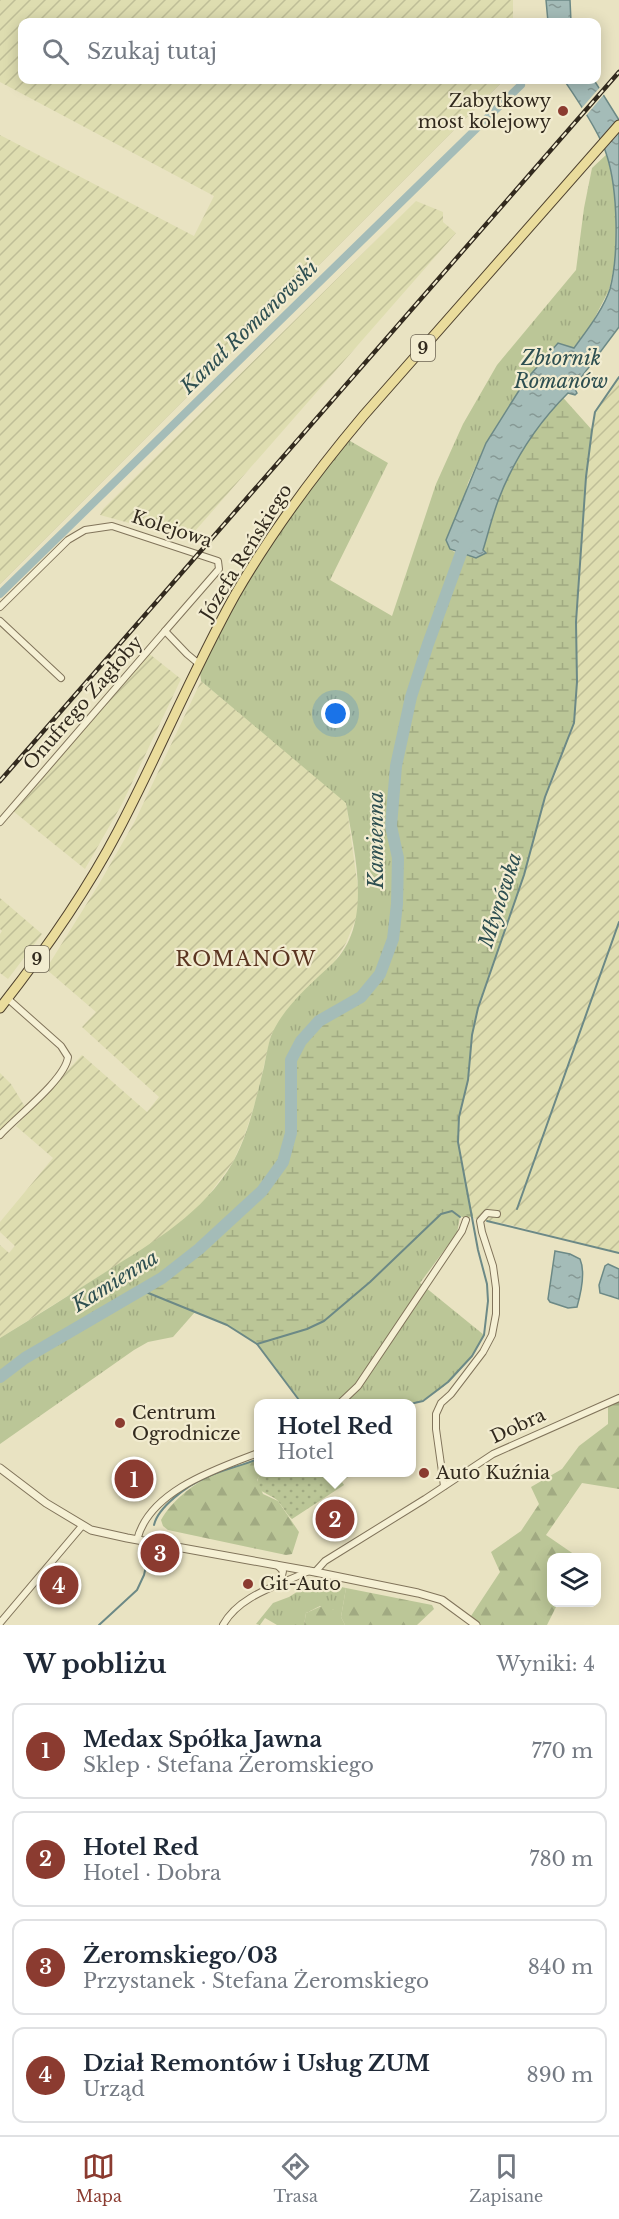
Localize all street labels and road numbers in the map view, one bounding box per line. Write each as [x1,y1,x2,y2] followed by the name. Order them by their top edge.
[411,335,435,361] road number: 9
[194,480,297,626] street label: Józefa Reńskiego
[129,506,215,552] street label: Kolejowa
[19,631,148,775] street label: Onufrego Zagłoby
[25,946,49,972] road number: 9
[487,1404,549,1448] street label: Dobra

